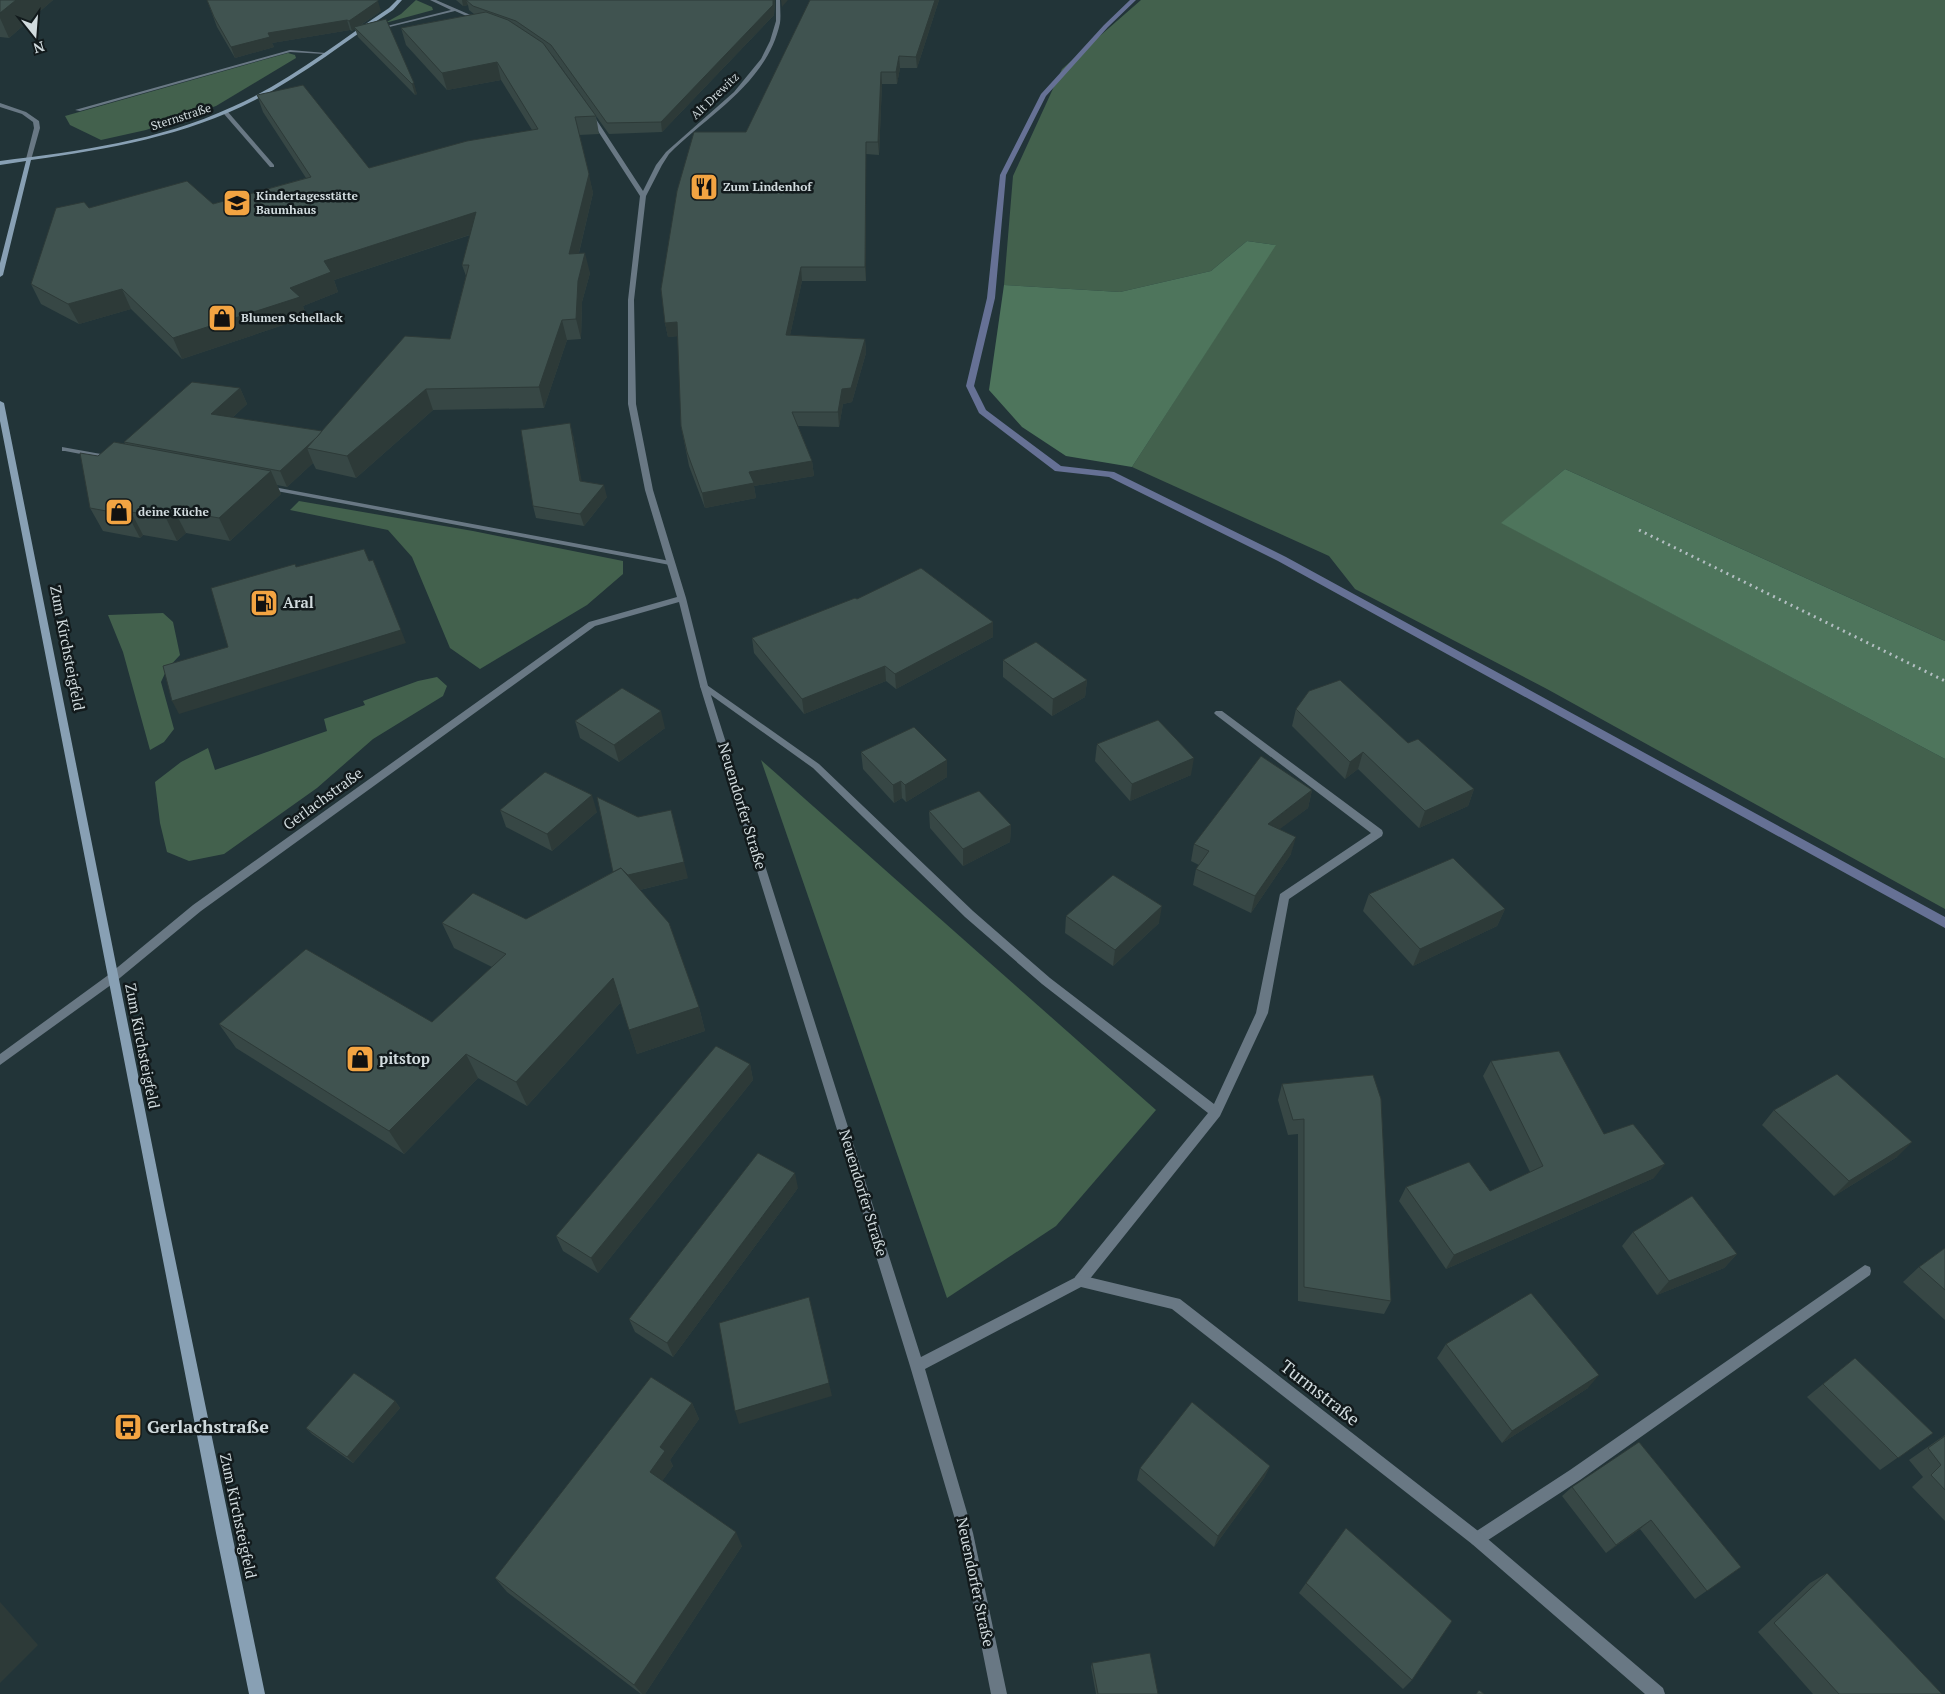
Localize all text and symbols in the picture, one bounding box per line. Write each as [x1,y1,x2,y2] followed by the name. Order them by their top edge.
[10,10,60,60] north arrow
[31,37,47,59] text: N
[688,69,742,122] street label: Alt Drewitz
[149,100,213,133] street label: Sternstraße
[689,172,719,202] restaurant icon: Zum Lindenhof
[723,179,813,194] place label: Zum Lindenhof
[222,188,252,218] school or university icon: Kindertagesstätte Baumhaus
[256,188,359,217] place label: Kindertagesstätte Baumhaus
[207,303,237,333] shop icon: Blumen Schellack
[241,310,343,325] place label: Blumen Schellack
[104,497,134,527] shop icon: deine Küche
[138,504,210,519] place label: deine Küche
[46,583,90,712] street label: Zum Kirchsteigfeld
[249,588,279,618] fuel station icon: Aral
[283,592,314,612] place label: Aral
[714,740,772,872] street label: Neuendorfer Straße
[278,762,366,834] street label: Gerlachstraße
[121,981,165,1110] street label: Zum Kirchsteigfeld
[345,1044,375,1074] shop icon: pitstop
[379,1048,430,1068] place label: pitstop
[835,1127,893,1259] street label: Neuendorfer Straße
[1276,1354,1365,1431] street label: Turmstraße
[113,1412,143,1442] bus stop icon: Gerlachstraße
[147,1414,269,1438] place label: Gerlachstraße
[216,1451,262,1580] street label: Zum Kirchsteigfeld
[952,1515,999,1648] street label: Neuendorfer Straße

